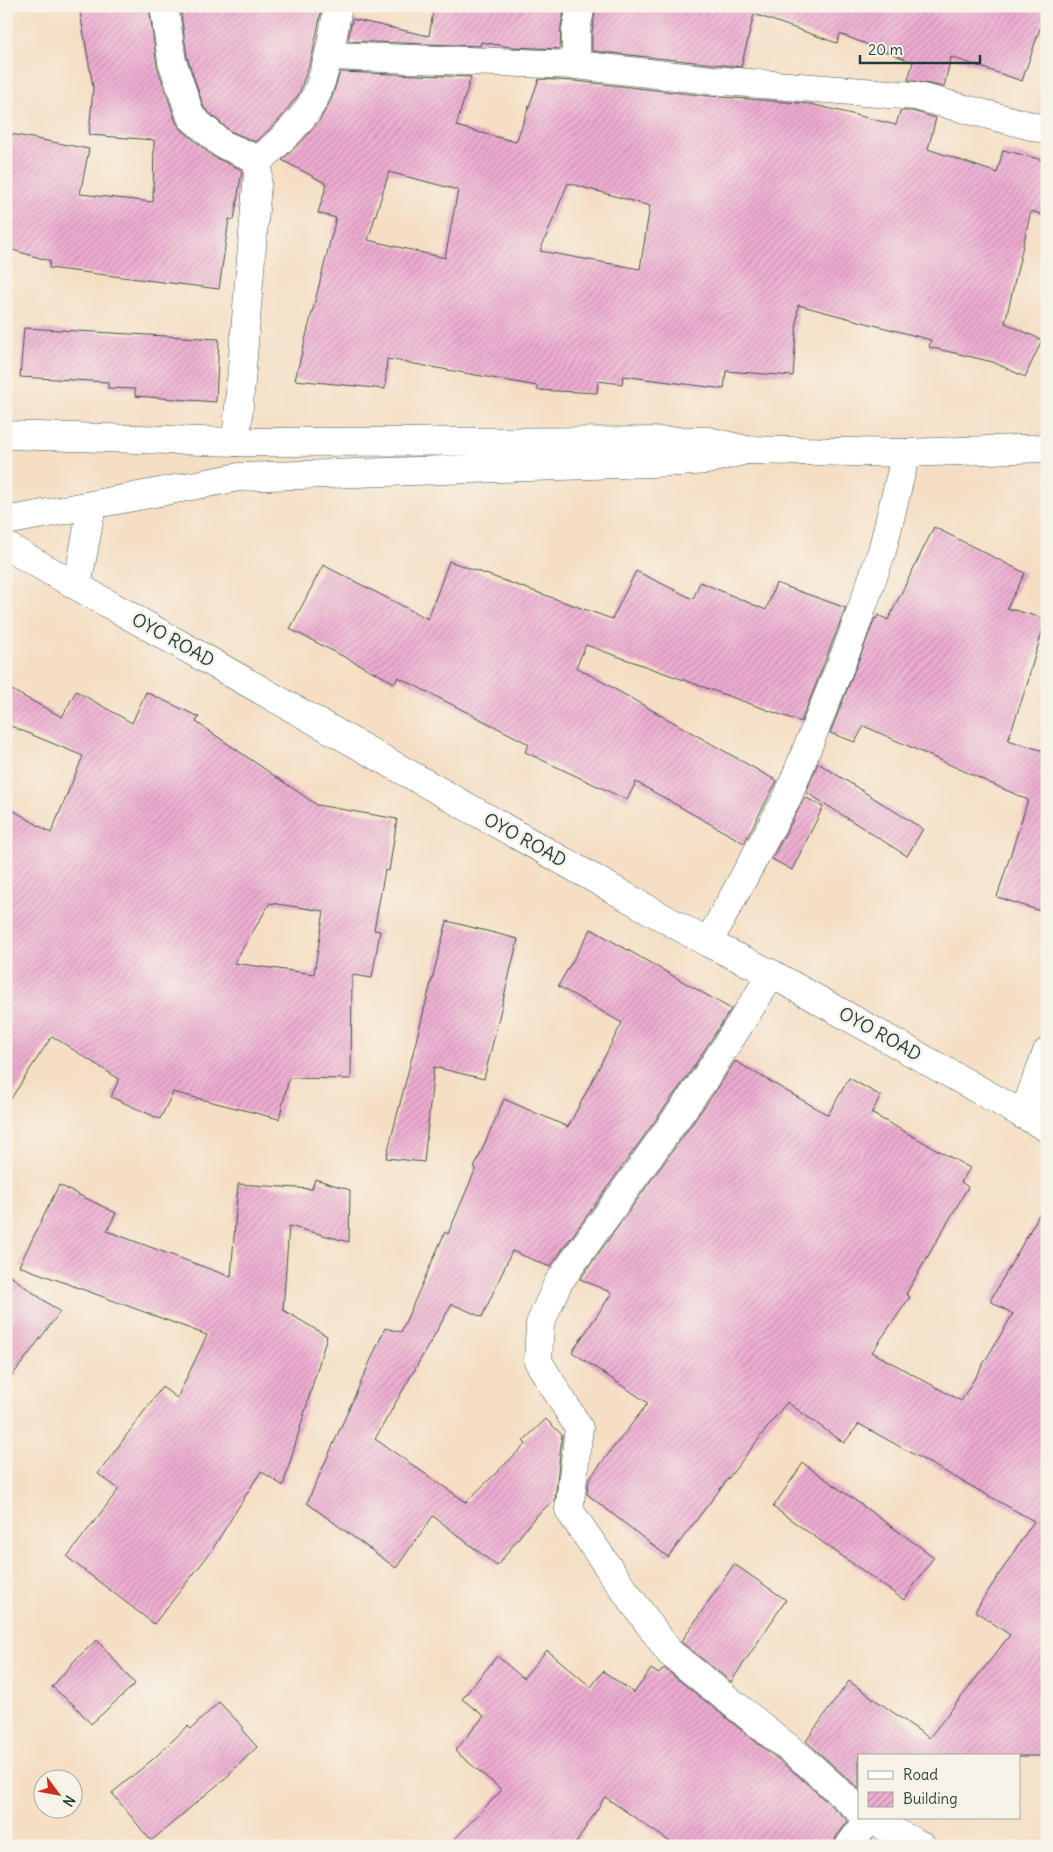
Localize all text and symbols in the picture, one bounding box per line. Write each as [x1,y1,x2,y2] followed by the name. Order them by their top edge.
[860,32,980,64] scale bar
[868,40,903,59] text: 20 m
[128,607,219,672] street label: OYO ROAD
[480,807,571,872] street label: OYO ROAD
[835,1001,926,1066] street label: OYO ROAD
[858,1754,1020,1820] legend
[903,1765,938,1784] text: Road
[32,1770,82,1820] north arrow
[903,1789,958,1808] text: Building
[59,1792,79,1810] text: N

